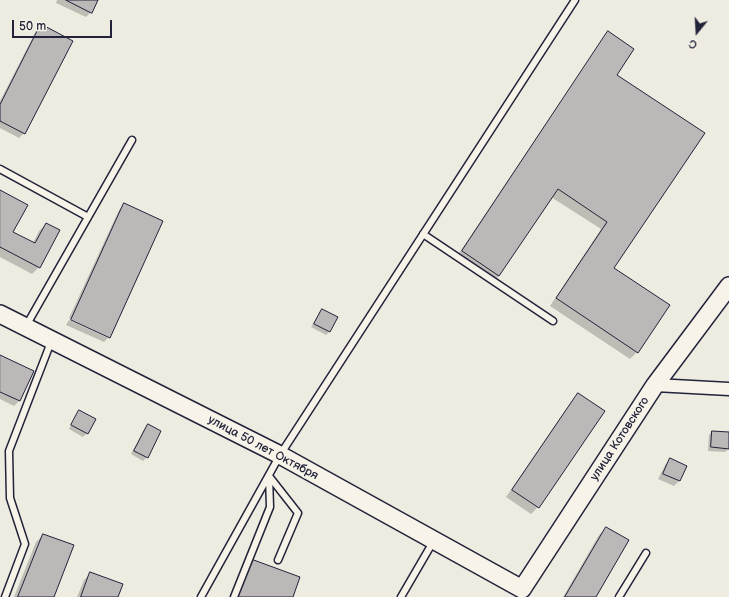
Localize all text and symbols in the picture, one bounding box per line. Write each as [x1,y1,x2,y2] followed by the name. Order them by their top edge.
[14,12,114,38] scale bar
[677,12,717,52] north arrow
[19,19,46,34] text: 50 m
[687,37,699,51] text: С
[588,394,652,484] street label: улица Котовского
[205,413,321,483] street label: улица 50 лет Октября

